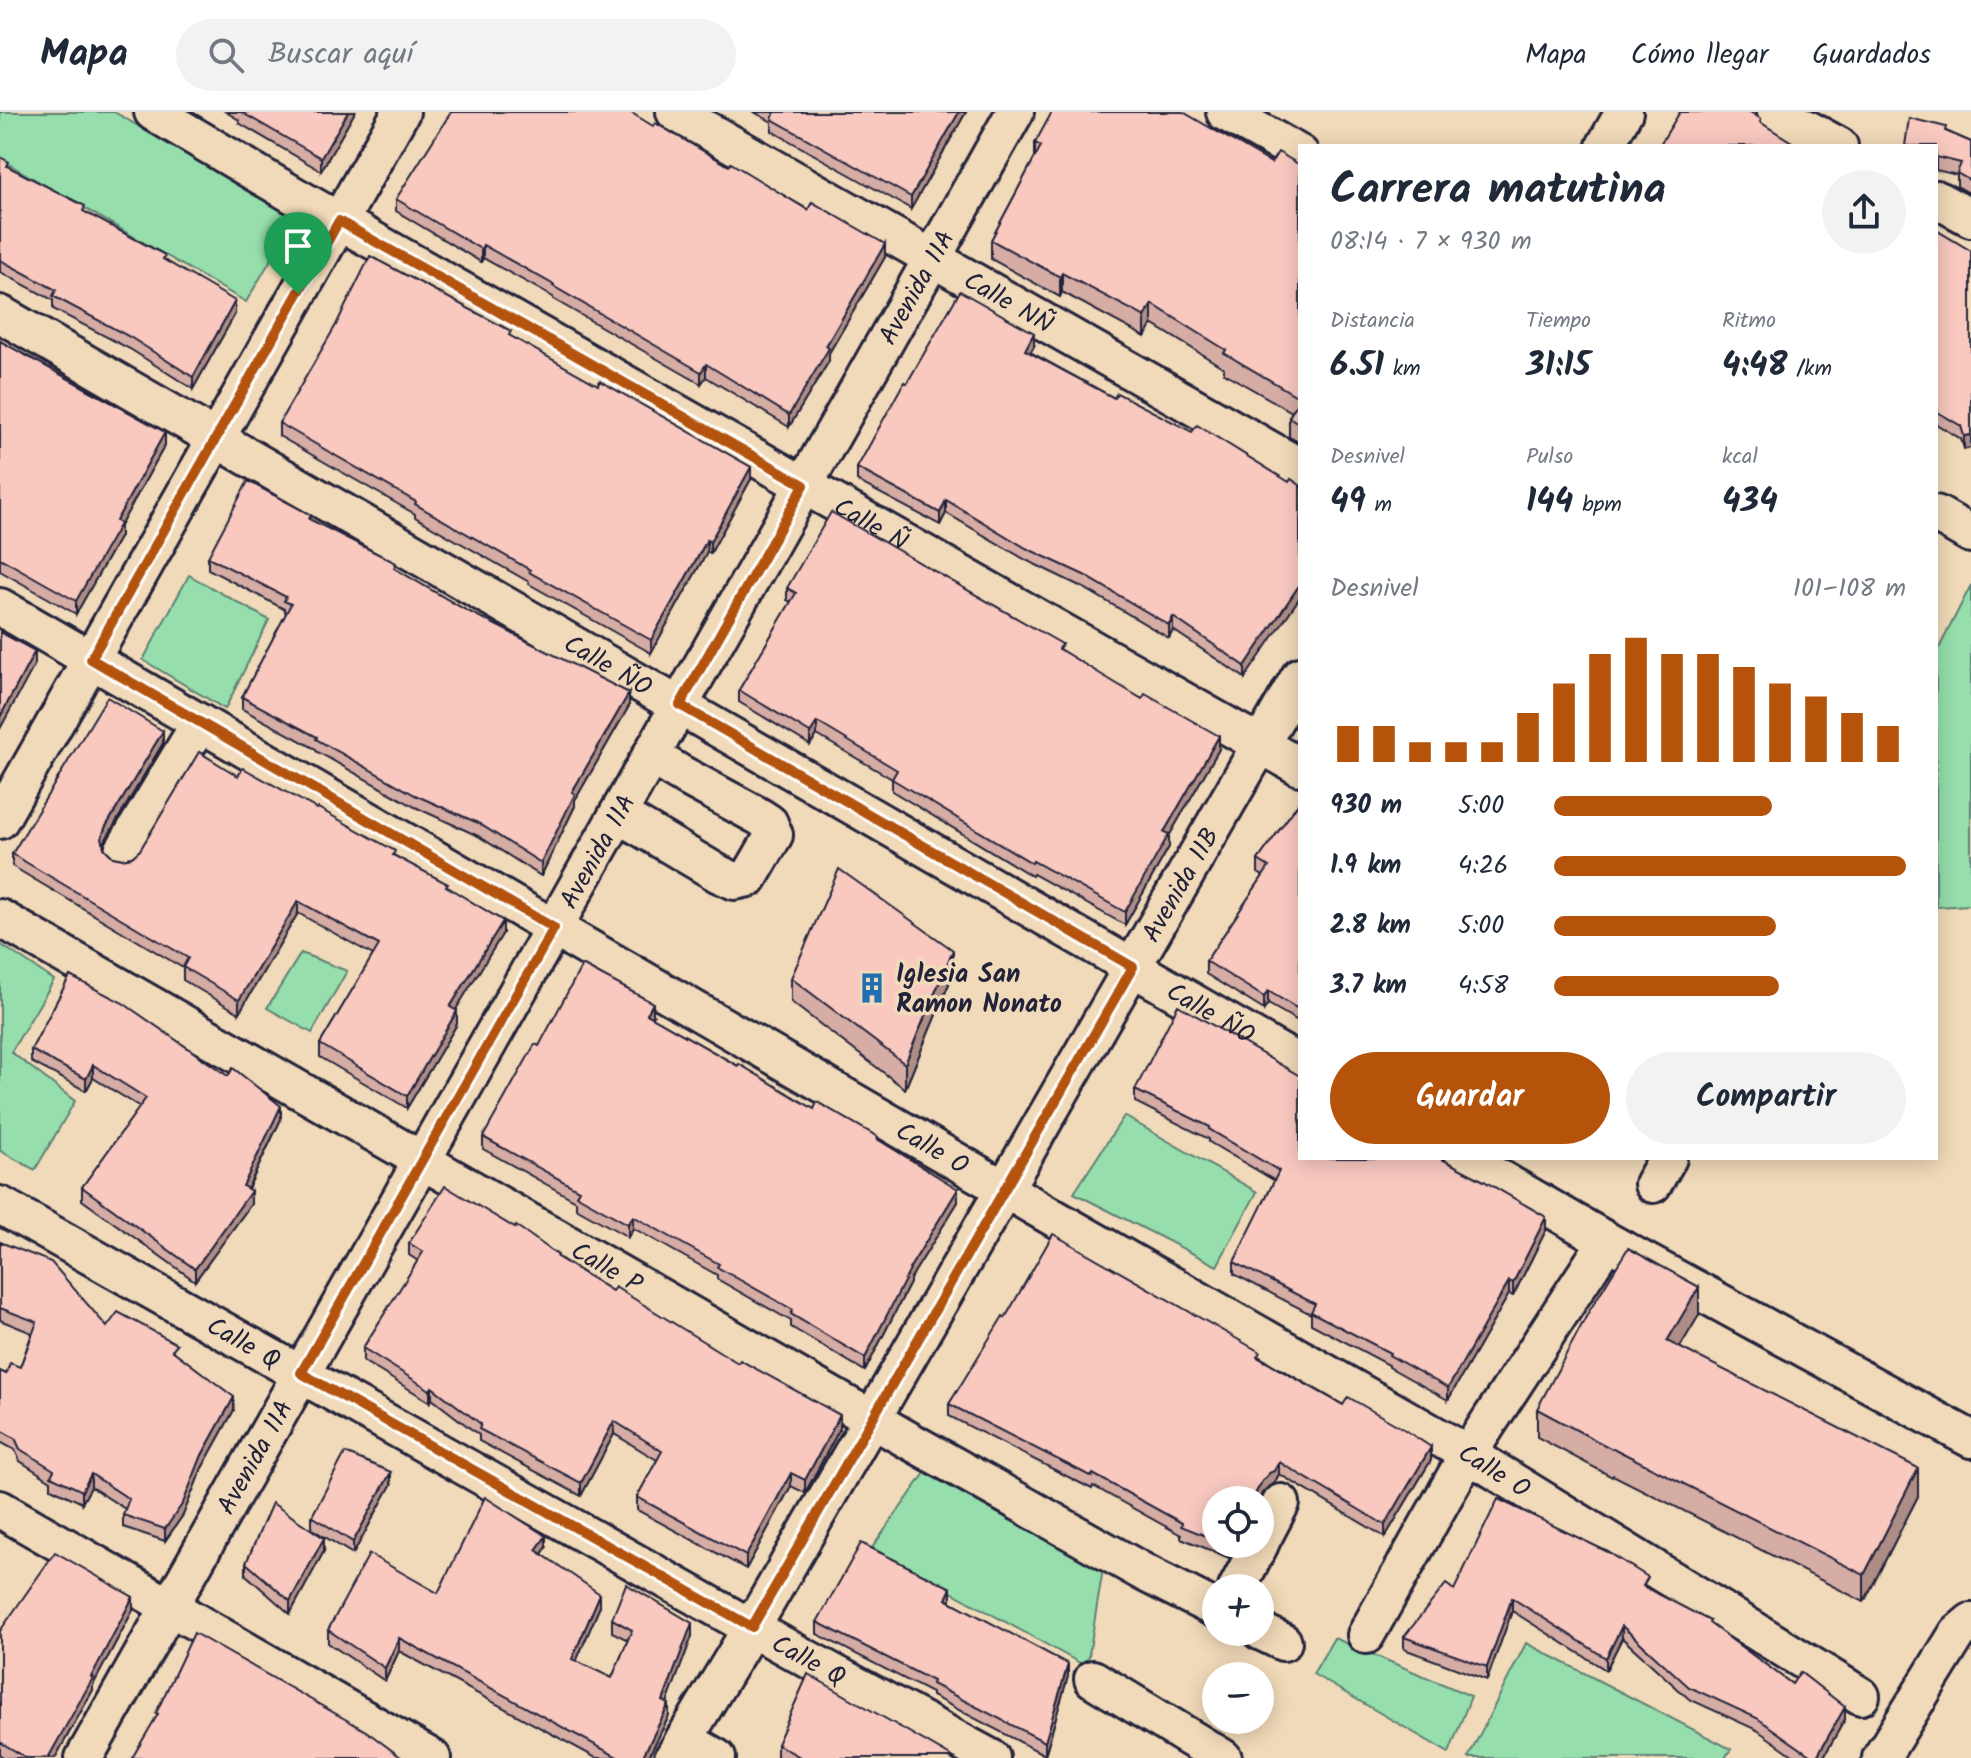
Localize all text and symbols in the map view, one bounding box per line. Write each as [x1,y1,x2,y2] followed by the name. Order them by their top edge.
[176,19,736,91] search box
[40,25,128,85] text: Mapa
[268,31,414,79] text: Buscar aquí
[204,33,248,77] icon: search
[1525,33,1587,78] text: Mapa
[1631,33,1768,78] text: Cómo llegar
[1812,33,1931,78] text: Guardados
[1330,156,1666,226] text: Carrera matutina
[1822,170,1906,254] button: share
[264,212,332,294] pin
[1330,221,1532,263] text: 08:14 · 7 × 930 m
[868,223,967,353] street label: Avenida 11A
[276,224,320,268] icon: arrive
[955,261,1061,346] street label: Calle NÑ
[1330,304,1415,339] text: Distancia
[1526,304,1591,339] text: Tiempo
[1722,304,1776,339] text: Ritmo
[1330,339,1384,393] text: 6.51
[1526,339,1591,393] text: 31:15
[1722,339,1787,393] text: 4:48
[1384,352,1421,387] text: km
[1787,352,1832,387] text: /km
[1330,440,1405,475] text: Desnivel
[1526,440,1573,475] text: Pulso
[1722,440,1758,475] text: kcal
[1330,475,1366,529] text: 49
[1526,475,1573,529] text: 144
[1722,475,1778,529] text: 434
[825,487,916,563] street label: Calle Ñ
[1366,488,1392,523] text: m
[1573,488,1622,523] text: bpm
[1330,568,1419,610] text: Desnivel
[1793,568,1906,610] text: 101–108 m
[555,624,659,709] street label: Calle ÑO
[1330,785,1402,827] text: 930 m
[1458,785,1504,827] text: 5:00
[549,787,648,917] street label: Avenida 11A
[1132,820,1232,951] street label: Avenida 11B
[1330,845,1401,887] text: 1.9 km
[1458,845,1508,887] text: 4:26
[1330,905,1411,947] text: 2.8 km
[1458,905,1504,947] text: 5:00
[896,954,1062,1026] place label: Iglesia San Ramon Nonato
[1330,965,1407,1007] text: 3.7 km
[1458,965,1508,1007] text: 4:58
[855,971,889,1005] building icon: Iglesia San Ramon Nonato
[1158,972,1262,1057] street label: Calle ÑO
[1330,1052,1610,1144] button: Guardar
[1626,1052,1906,1144] button: Compartir
[887,1111,976,1187] street label: Calle O
[562,1231,650,1306] street label: Calle P
[198,1306,288,1382] street label: Calle Q
[207,1392,305,1523] street label: Avenida 11A
[1450,1433,1538,1511] street label: Calle O
[1202,1486,1274,1734] map controls
[1202,1486,1274,1558] button: locate
[1202,1574,1274,1646] button: +
[763,1624,853,1699] street label: Calle Q
[1202,1662,1274,1734] button: −

